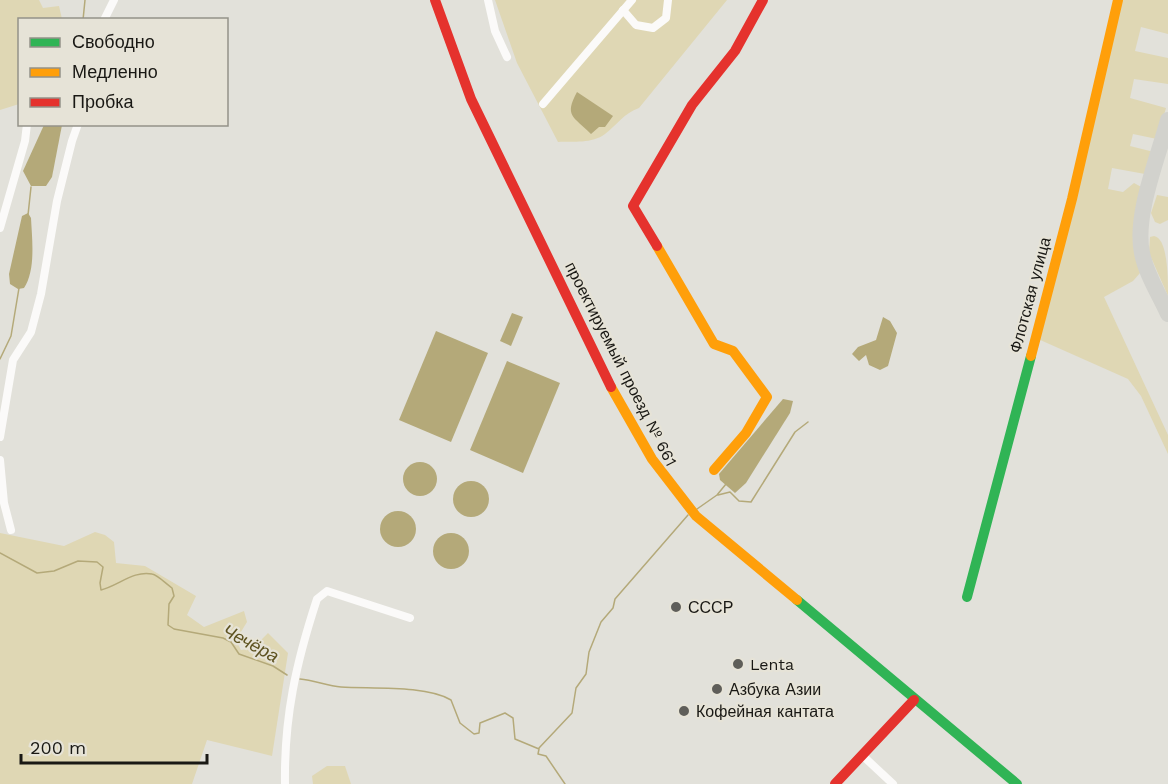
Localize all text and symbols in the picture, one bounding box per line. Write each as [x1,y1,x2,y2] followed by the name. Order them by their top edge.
[18,18,228,126] legend
[72,31,155,52] text: Свободно
[72,61,158,82] text: Медленно
[72,91,135,112] text: Пробка
[1005,235,1055,355] street label: Флотская улица
[561,259,681,469] street label: проектируемый проезд № 661
[688,598,733,617] place label: СССР
[669,600,683,614] marker: СССР
[219,620,283,666] water label: Чечёра
[750,655,794,674] place label: Lenta
[731,657,745,671] marker: Lenta
[729,680,821,699] place label: Азбука Азии
[710,682,724,696] marker: Азбука Азии
[696,702,834,721] place label: Кофейная кантата
[677,704,691,718] marker: Кофейная кантата
[21,727,207,765] scale bar
[30,737,86,758] text: 200 m

